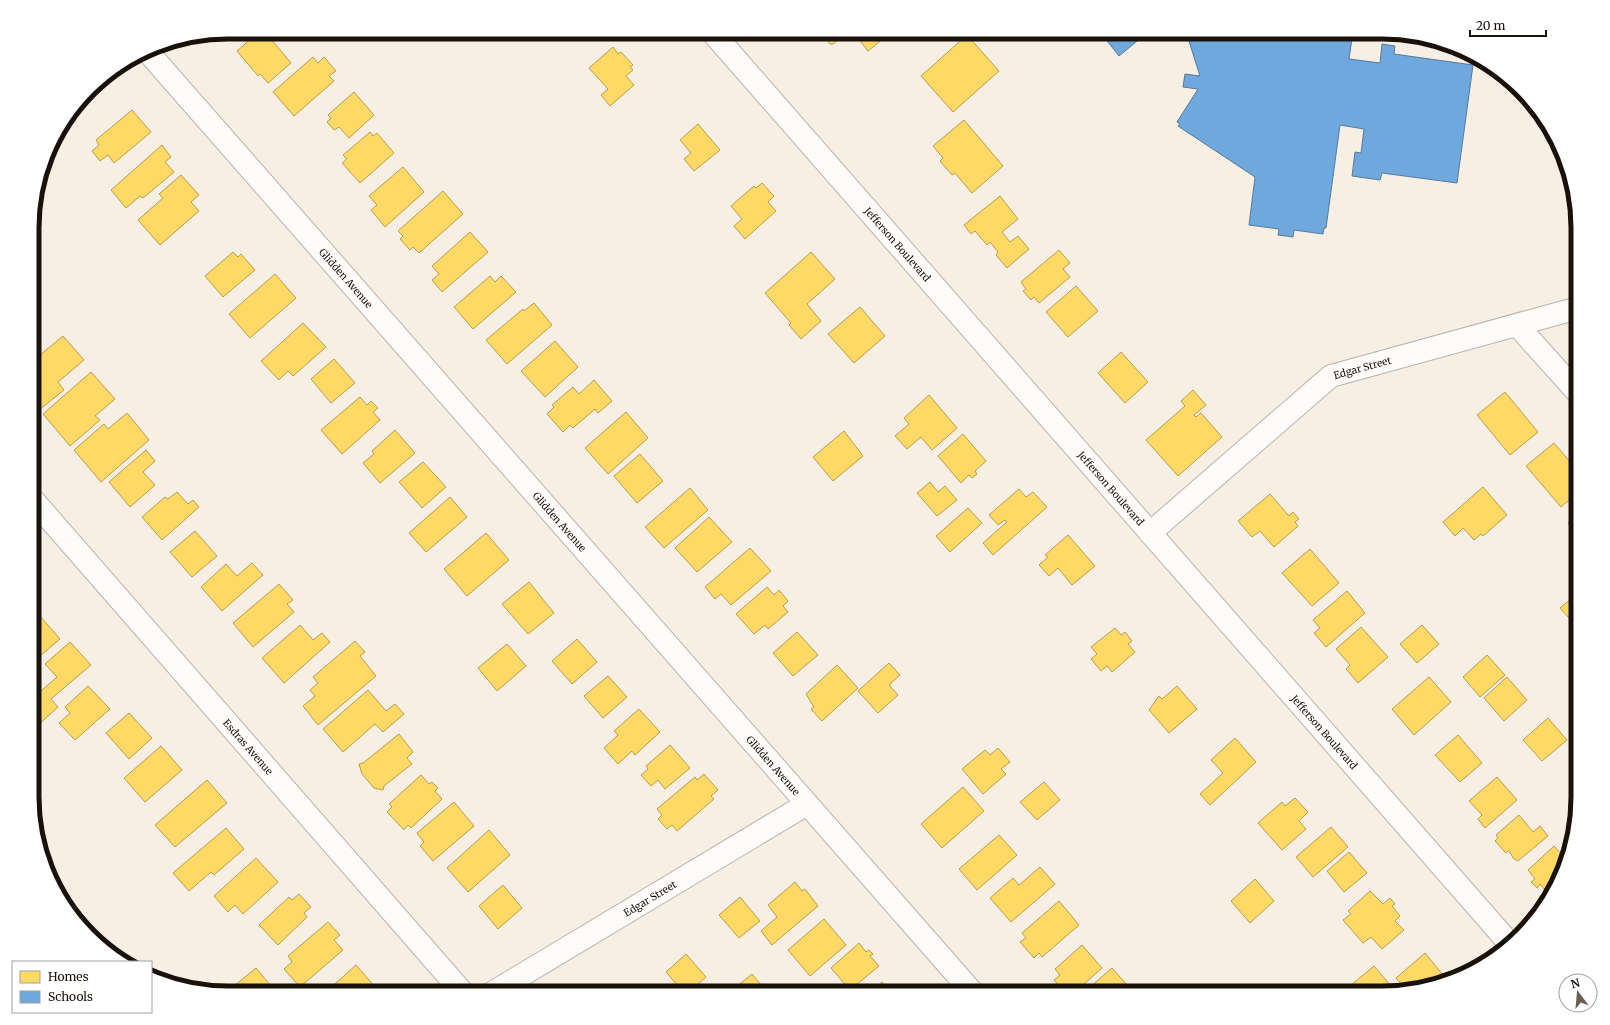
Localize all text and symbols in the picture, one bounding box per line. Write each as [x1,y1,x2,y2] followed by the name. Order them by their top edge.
[1470,12,1546,38] scale bar
[1476,18,1505,33] text: 20 m
[861,204,934,284] street label: Jefferson Boulevard
[316,246,376,311] street label: Glidden Avenue
[1332,353,1393,382] street label: Edgar Street
[1074,448,1147,528] street label: Jefferson Boulevard
[530,489,589,554] street label: Glidden Avenue
[1288,691,1360,772] street label: Jefferson Boulevard
[220,716,276,777] street label: Esdras Avenue
[744,733,803,798] street label: Glidden Avenue
[621,877,679,919] street label: Edgar Street
[12,961,152,1013] legend
[48,969,89,984] text: Homes
[1558,973,1598,1013] north arrow
[1569,975,1582,991] text: N
[48,989,93,1004] text: Schools

